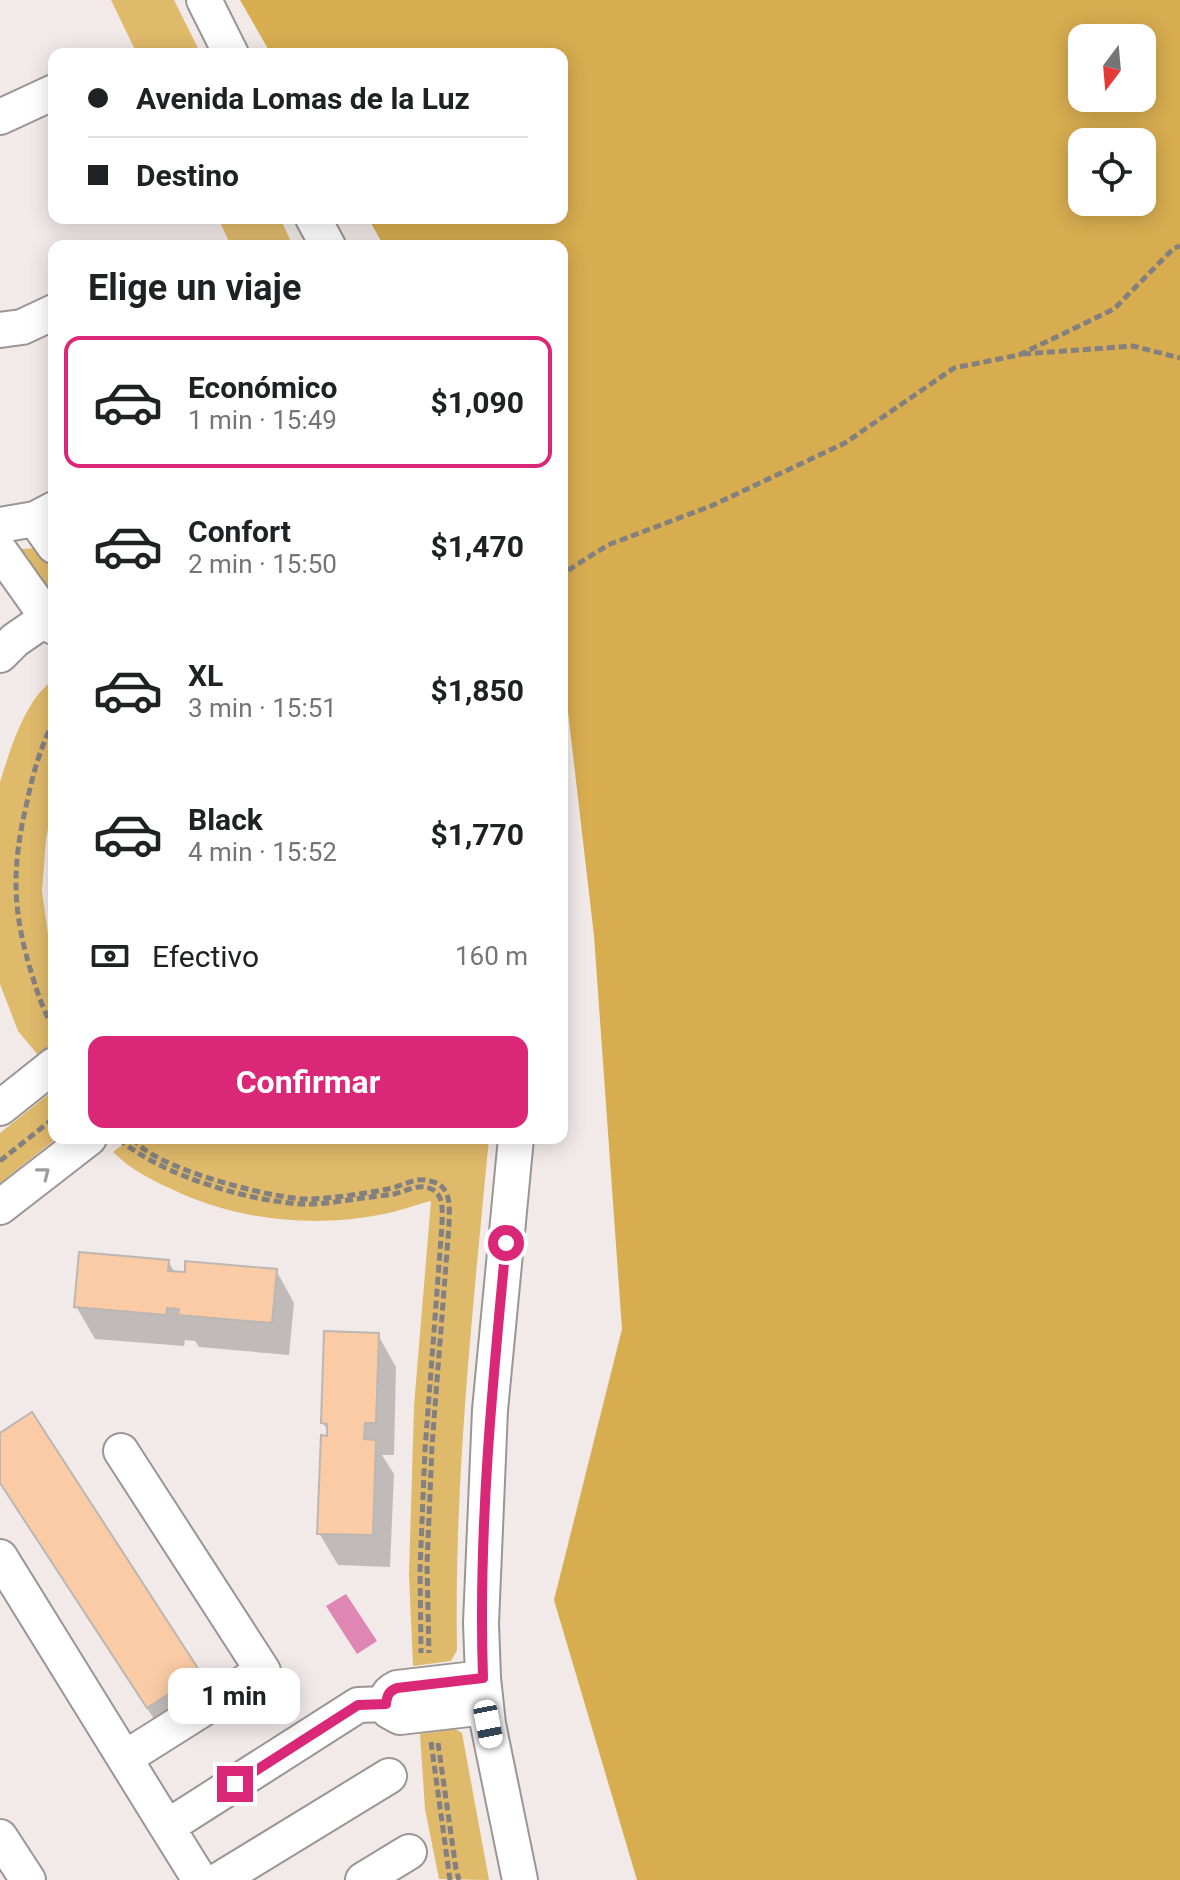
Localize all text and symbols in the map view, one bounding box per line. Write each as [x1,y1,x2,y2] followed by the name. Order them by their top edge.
[1068,24,1156,112] north arrow
[1068,24,1156,216] map controls
[136,81,470,116] text: Avenida Lomas de la Luz
[1068,128,1156,216] button: locate
[136,158,239,193] text: Destino
[88,267,301,309] text: Elige un viaje
[92,366,164,438] icon: car
[188,370,337,405] text: Económico
[431,385,524,420] text: $1,090
[188,405,337,435] text: 1 min · 15:49
[92,510,164,582] icon: car
[188,514,291,549] text: Confort
[431,529,524,564] text: $1,470
[188,549,337,579] text: 2 min · 15:50
[92,654,164,726] icon: car
[188,658,223,693] text: XL
[431,673,524,708] text: $1,850
[188,693,337,723] text: 3 min · 15:51
[92,798,164,870] icon: car
[188,802,263,837] text: Black
[431,817,524,852] text: $1,770
[188,837,337,867] text: 4 min · 15:52
[88,934,132,978] icon: cash
[152,939,259,974] text: Efectivo
[455,941,528,971] text: 160 m
[88,1036,528,1128] button: Confirmar
[36,1168,50,1182] one-way arrow
[488,1225,524,1261] route start
[169,1668,301,1724] callout: 1 min
[201,1681,267,1711] text: 1 min
[472,1698,504,1750] car
[217,1766,253,1802] route end

